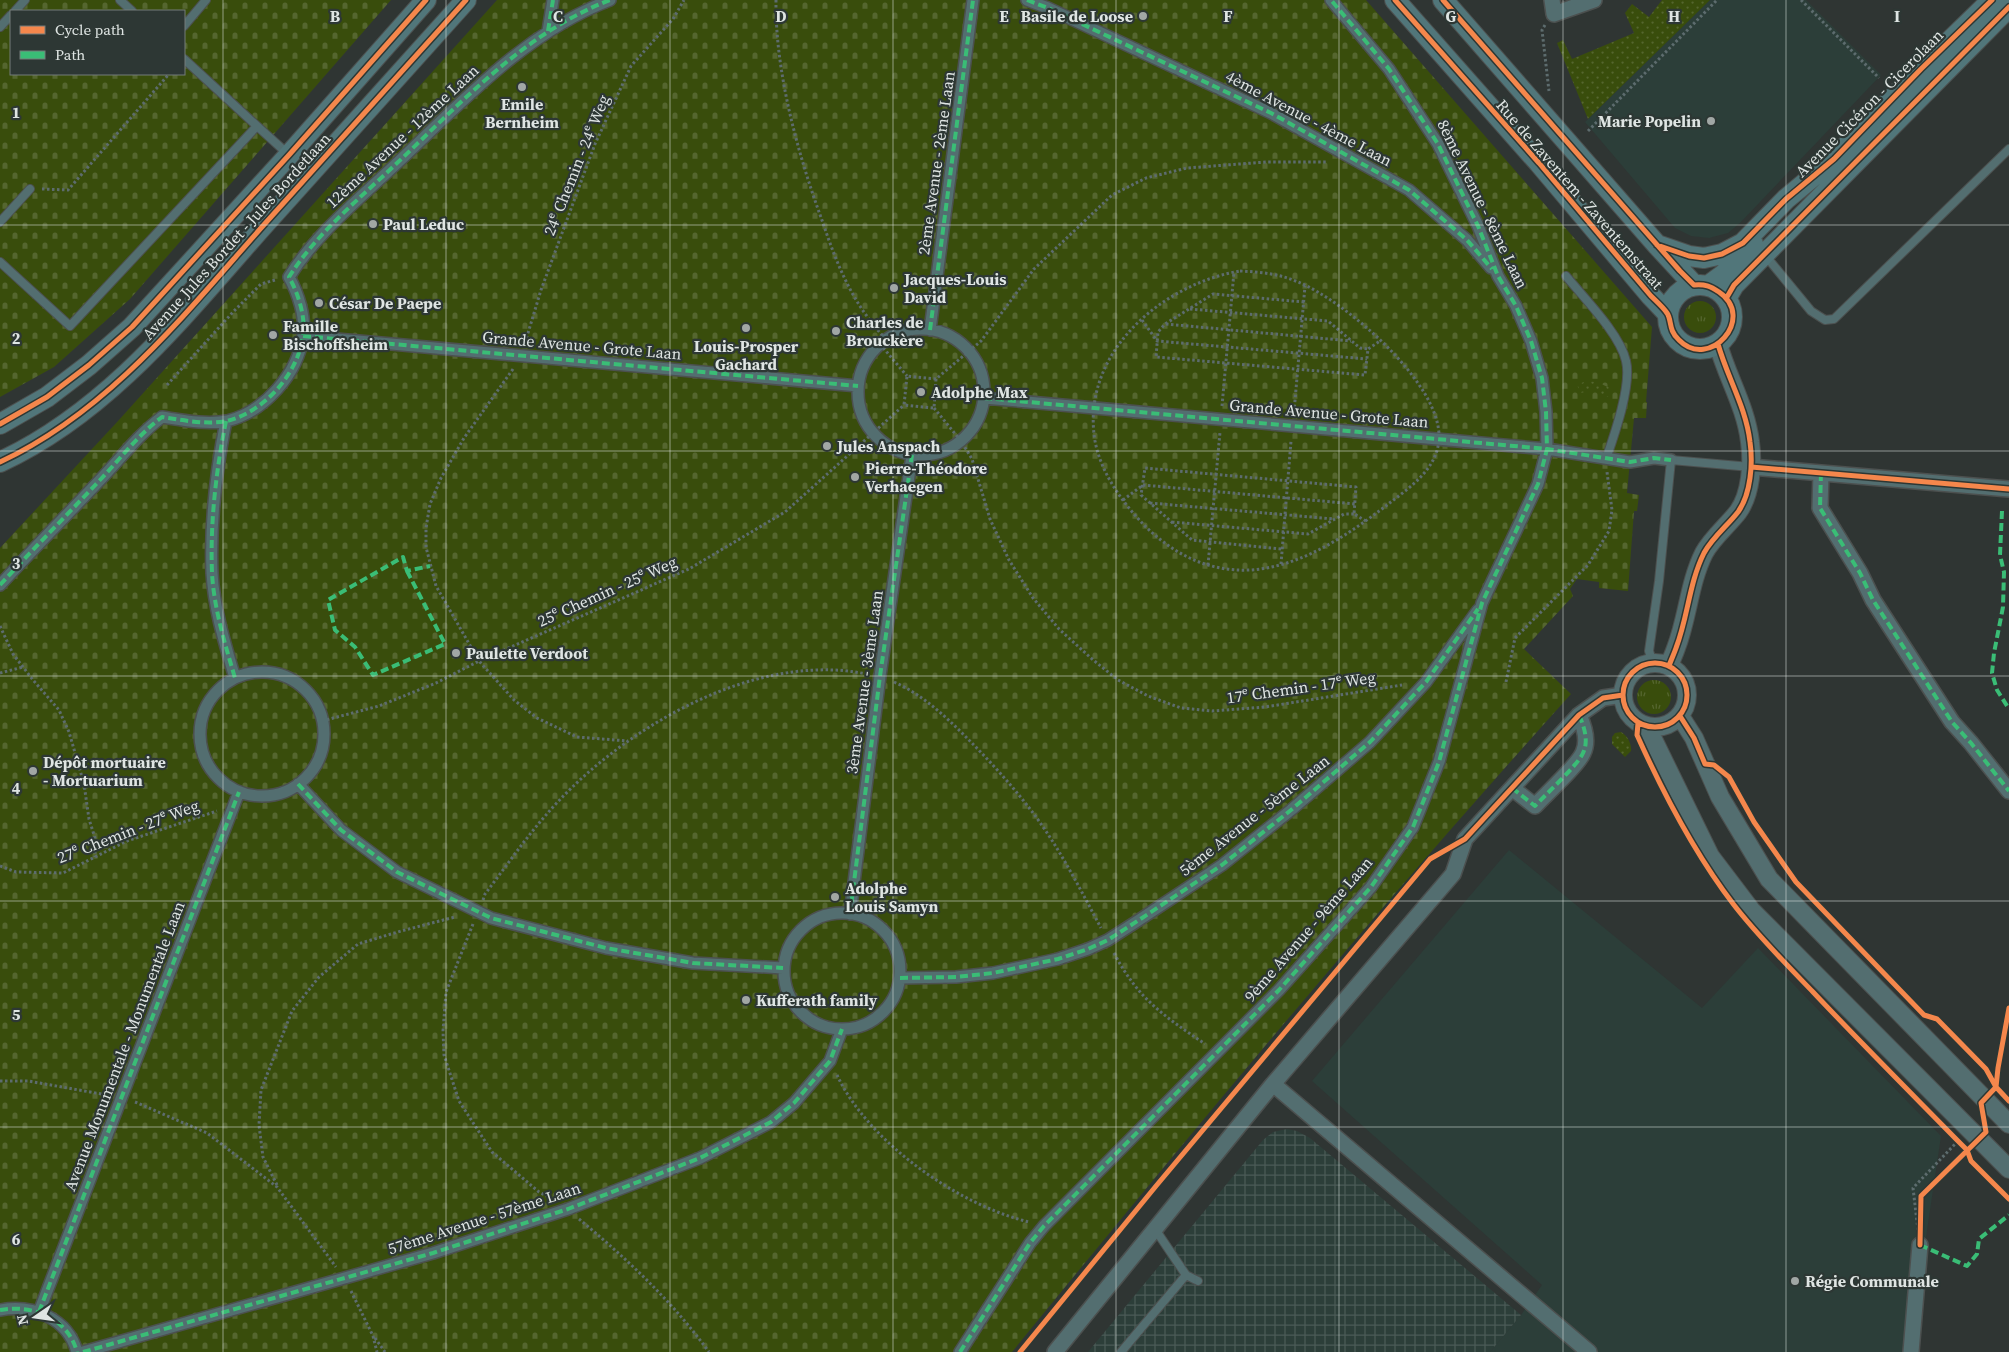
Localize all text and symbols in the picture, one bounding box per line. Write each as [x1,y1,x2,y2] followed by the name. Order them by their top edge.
[330,5,341,27] text: B
[553,5,563,27] text: C
[775,5,787,27] text: D
[999,5,1009,27] text: E
[1021,5,1133,27] place label: Basile de Loose
[1223,5,1233,27] text: F
[1446,5,1457,27] text: G
[1668,5,1680,27] text: H
[1894,5,1900,27] text: I
[10,10,185,75] legend
[1137,10,1149,22] marker: Basile de Loose
[55,19,125,40] text: Cycle path
[1790,24,1948,182] street label: Avenue Cicéron - Cicerolaan
[55,44,85,65] text: Path
[321,59,483,213] street label: 12ème Avenue - 12ème Laan
[1222,65,1396,171] street label: 4ème Avenue - 4ème Laan
[912,69,960,256] street label: 2ème Avenue - 2ème Laan
[516,81,528,93] marker: Emile Bernheim
[538,91,614,239] street label: 24ᵉ Chemin - 24ᵉ Weg
[485,93,559,133] place label: Emile Bernheim
[1491,94,1669,294] street label: Rue de Zaventem - Zaventemstraat
[12,101,20,123] text: 1
[1598,110,1701,132] place label: Marie Popelin
[1705,115,1717,127] marker: Marie Popelin
[1432,116,1534,292] street label: 8ème Avenue - 8ème Laan
[137,127,335,344] street label: Avenue Jules Bordet - Jules Bordetlaan
[383,213,464,235] place label: Paul Leduc
[367,218,379,230] marker: Paul Leduc
[903,268,1007,308] place label: Jacques-Louis David
[888,282,900,294] marker: Jacques-Louis David
[329,292,441,314] place label: César De Paepe
[313,297,325,309] marker: César De Paepe
[846,311,923,351] place label: Charles de Brouckère
[283,315,389,355] place label: Famille Bischoffsheim
[740,322,752,334] marker: Louis-Prosper Gachard
[481,325,683,365] street label: Grande Avenue - Grote Laan
[830,325,842,337] marker: Charles de Brouckère
[12,327,21,349] text: 2
[267,329,279,341] marker: Famille Bischoffsheim
[694,335,799,375] place label: Louis-Prosper Gachard
[931,381,1028,403] place label: Adolphe Max
[915,386,927,398] marker: Adolphe Max
[1228,393,1430,433] street label: Grande Avenue - Grote Laan
[836,435,940,457] place label: Jules Anspach
[821,440,833,452] marker: Jules Anspach
[865,457,987,497] place label: Pierre-Théodore Verhaegen
[849,471,861,483] marker: Pierre-Théodore Verhaegen
[534,550,680,632] street label: 25ᵉ Chemin - 25ᵉ Weg
[12,552,21,574] text: 3
[840,588,888,775] street label: 3ème Avenue - 3ème Laan
[466,642,588,664] place label: Paulette Verdoot
[450,647,462,659] marker: Paulette Verdoot
[1225,666,1377,708] street label: 17ᵉ Chemin - 17ᵉ Weg
[1174,749,1334,881] street label: 5ème Avenue - 5ème Laan
[43,751,166,791] place label: Dépôt mortuaire - Mortuarium
[27,765,39,777] marker: Dépôt mortuaire - Mortuarium
[12,777,21,799] text: 4
[54,794,202,868] street label: 27ᵉ Chemin - 27ᵉ Weg
[1239,852,1377,1006] street label: 9ème Avenue - 9ème Laan
[845,877,938,917] place label: Adolphe Louis Samyn
[829,891,841,903] marker: Adolphe Louis Samyn
[58,898,190,1194] street label: Avenue Monumentale - Monumentale Laan
[756,989,878,1011] place label: Kufferath family
[740,994,752,1006] marker: Kufferath family
[12,1003,21,1025] text: 5
[385,1176,583,1260] street label: 57ème Avenue - 57ème Laan
[12,1228,21,1250] text: 6
[1805,1270,1939,1292] place label: Régie Communale
[1789,1275,1801,1287] marker: Régie Communale
[10,1292,60,1342] north arrow
[11,1313,33,1327] text: N

